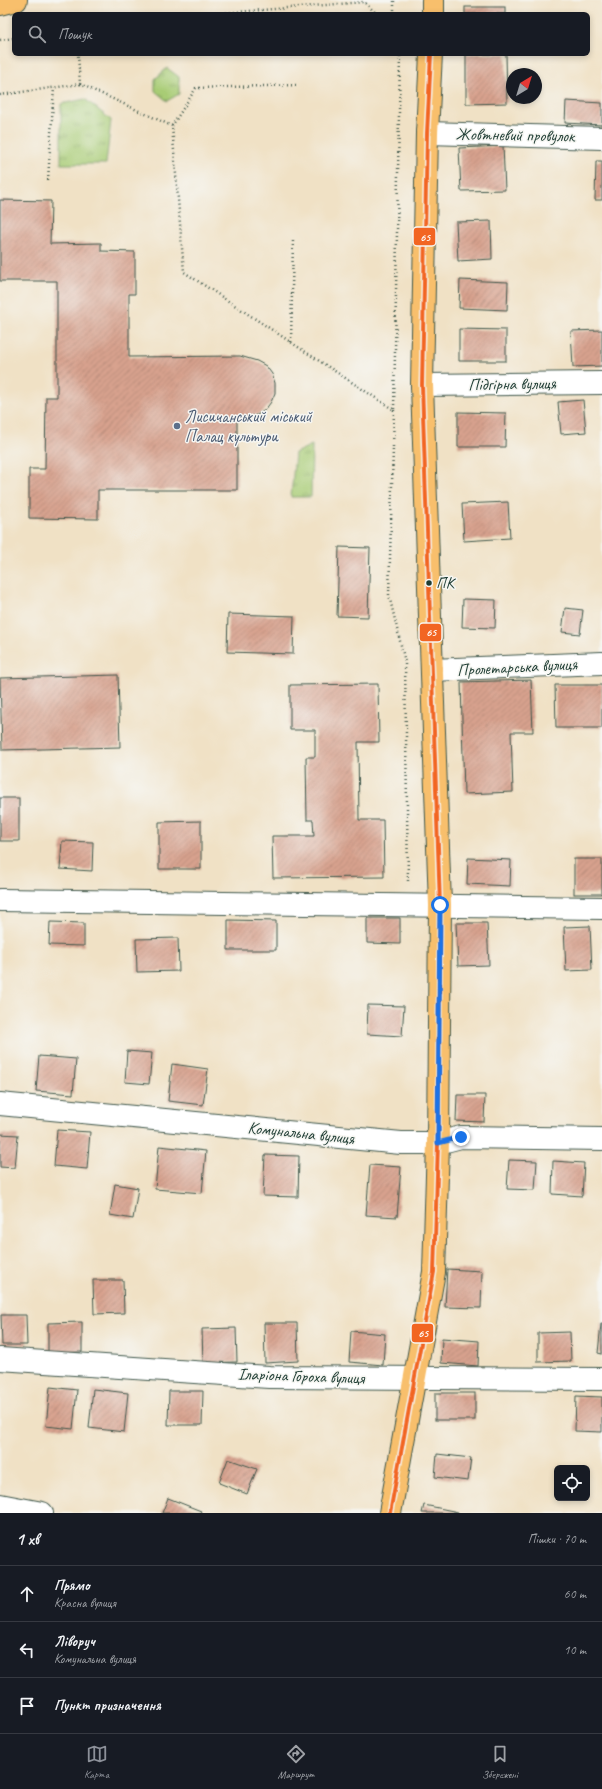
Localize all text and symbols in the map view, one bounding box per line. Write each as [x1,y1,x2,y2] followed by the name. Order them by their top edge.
[12,12,590,56] search box
[26,23,48,45] icon: search
[58,25,91,44] text: Пошук
[506,68,542,104] north arrow
[456,123,576,147] street label: Жовтневий провулок
[413,227,436,246] line badge: 65
[420,230,431,244] text: 65
[468,373,557,395] street label: Підгірна вулиця
[185,406,313,447] place label: Лисичанський міський Палац культури
[172,421,182,431] marker: Лисичанський міський Палац культури
[436,573,457,593] place label: ПК
[424,578,434,588] marker: ПК
[419,623,442,642] line badge: 65
[426,625,437,639] text: 65
[456,653,578,681] street label: Пролетарська вулиця
[431,896,449,914] route start
[247,1117,356,1149] street label: Комунальна вулиця
[452,1128,470,1146] route end
[411,1323,434,1343] line badge: 65
[418,1326,429,1340] text: 65
[237,1363,366,1389] street label: Іларіона Гороха вулиця
[554,1465,590,1501] map controls
[554,1465,590,1501] button: locate
[16,1529,39,1550] text: 1 хв
[528,1531,586,1547] text: Пішки · 70 m
[54,1576,90,1595] text: Прямо
[16,1583,38,1605] icon: ahead
[564,1586,586,1602] text: 60 m
[54,1595,116,1611] text: Красна вулиця
[54,1632,95,1651] text: Ліворуч
[16,1639,38,1661] icon: left
[564,1642,586,1658] text: 10 m
[54,1651,136,1667] text: Комунальна вулиця
[16,1695,38,1717] icon: arrive
[54,1696,161,1715] text: Пункт призначення
[84,1743,109,1781] tab: Карта
[278,1743,314,1781] tab: Маршрут
[482,1743,518,1781] tab: Збережені

